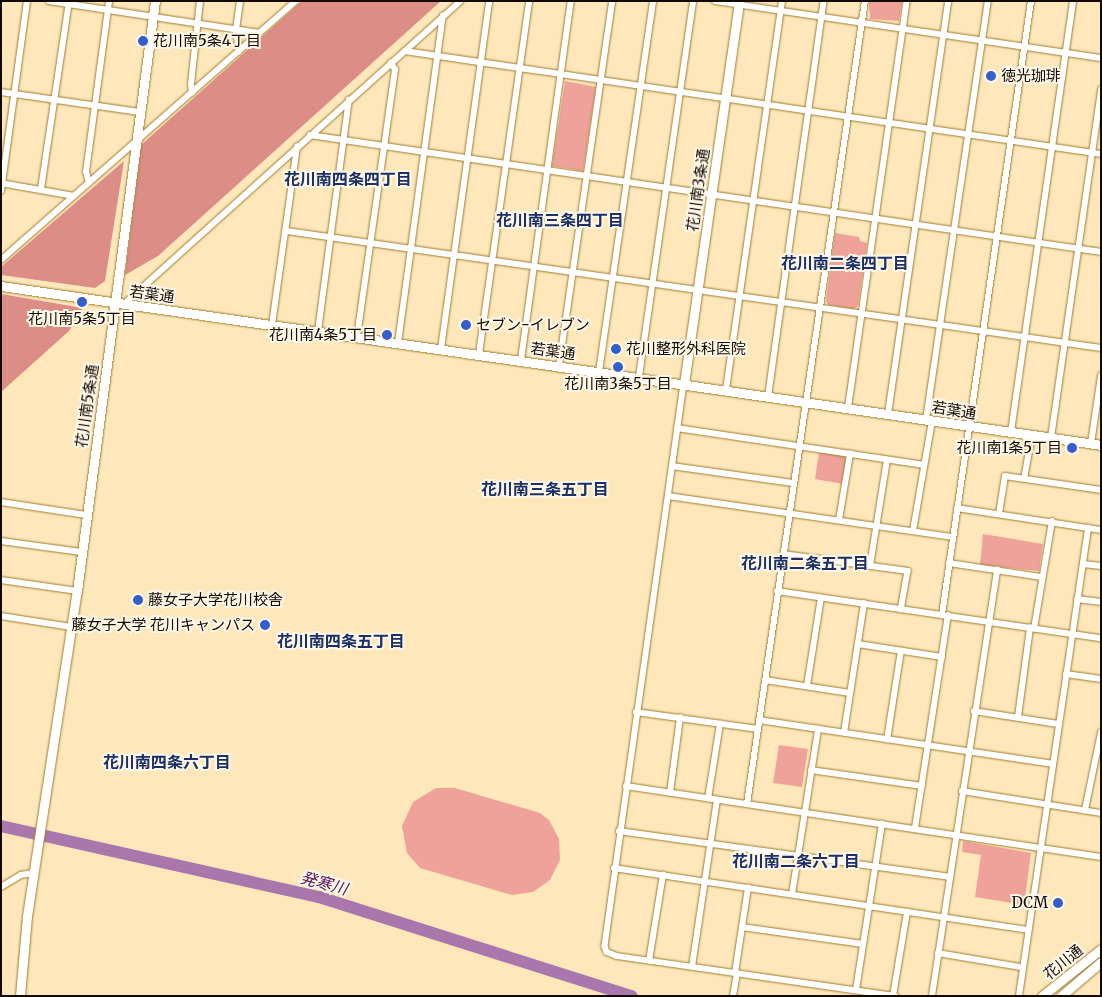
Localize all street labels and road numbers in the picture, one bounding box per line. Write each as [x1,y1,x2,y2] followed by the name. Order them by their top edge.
[683,147,713,233] street label: 花川南3条通
[128,282,176,306] street label: 若葉通
[529,339,577,363] street label: 若葉通
[72,363,102,449] street label: 花川南5条通
[930,398,978,422] street label: 若葉通
[1040,941,1086,983] street label: 花川通

